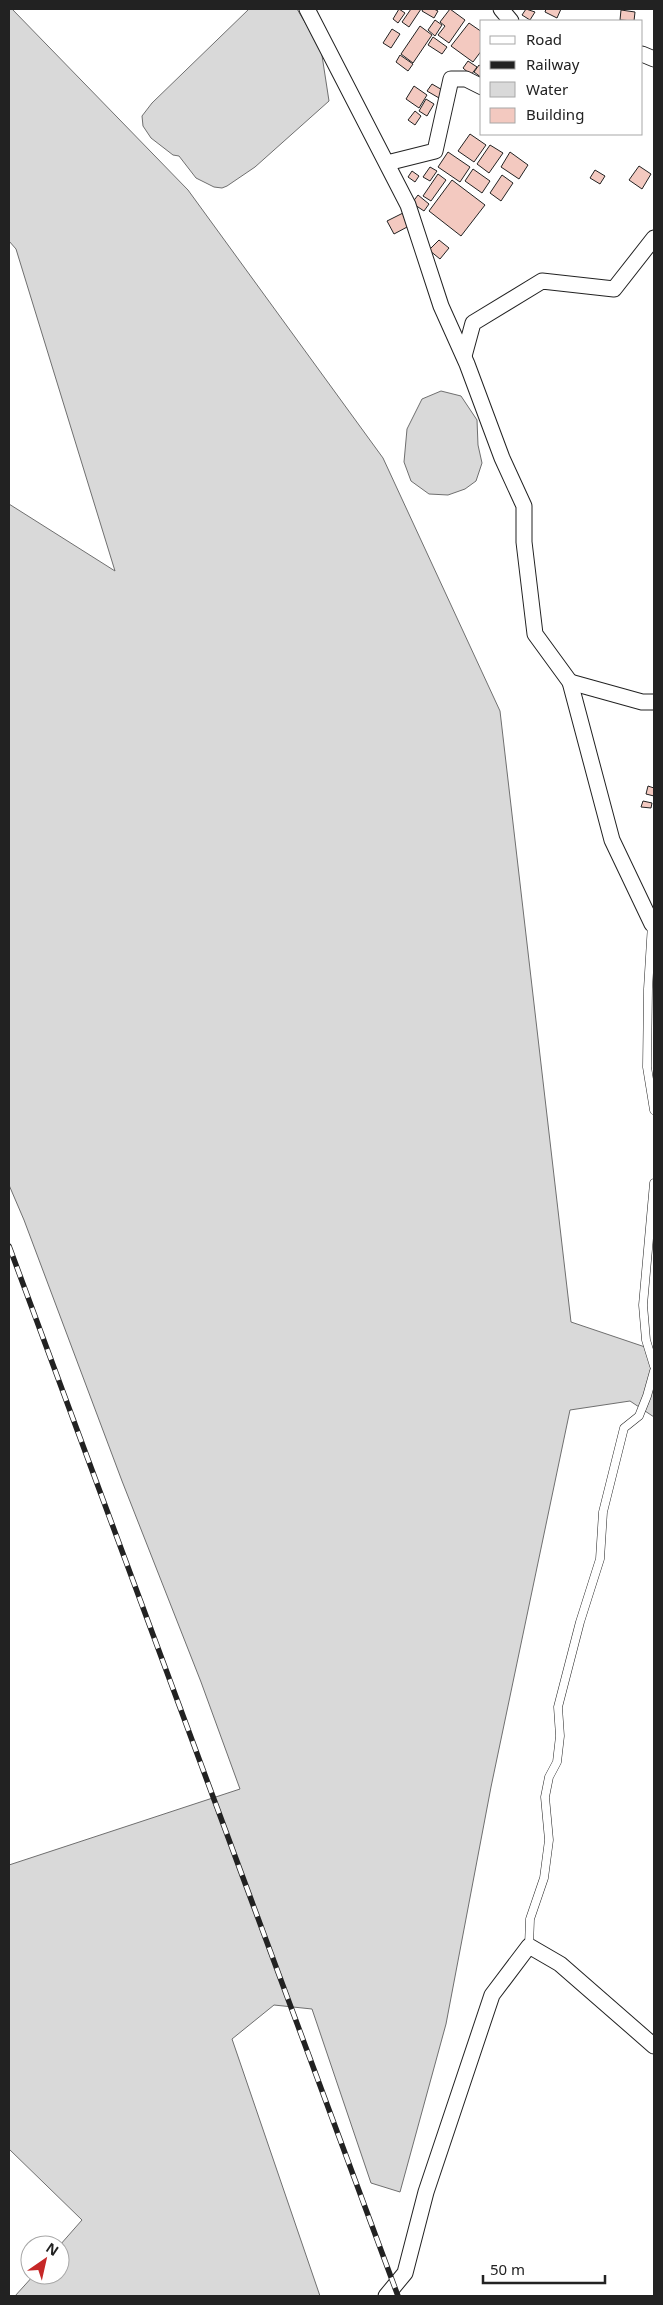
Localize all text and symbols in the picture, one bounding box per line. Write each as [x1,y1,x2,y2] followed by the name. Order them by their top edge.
[480,20,643,135] legend
[526,29,562,49] text: Road
[526,54,580,74] text: Railway
[526,79,568,99] text: Water
[526,104,584,124] text: Building
[20,2235,70,2285] north arrow
[43,2238,63,2260] text: N
[483,2252,606,2284] scale bar
[490,2259,525,2279] text: 50 m

